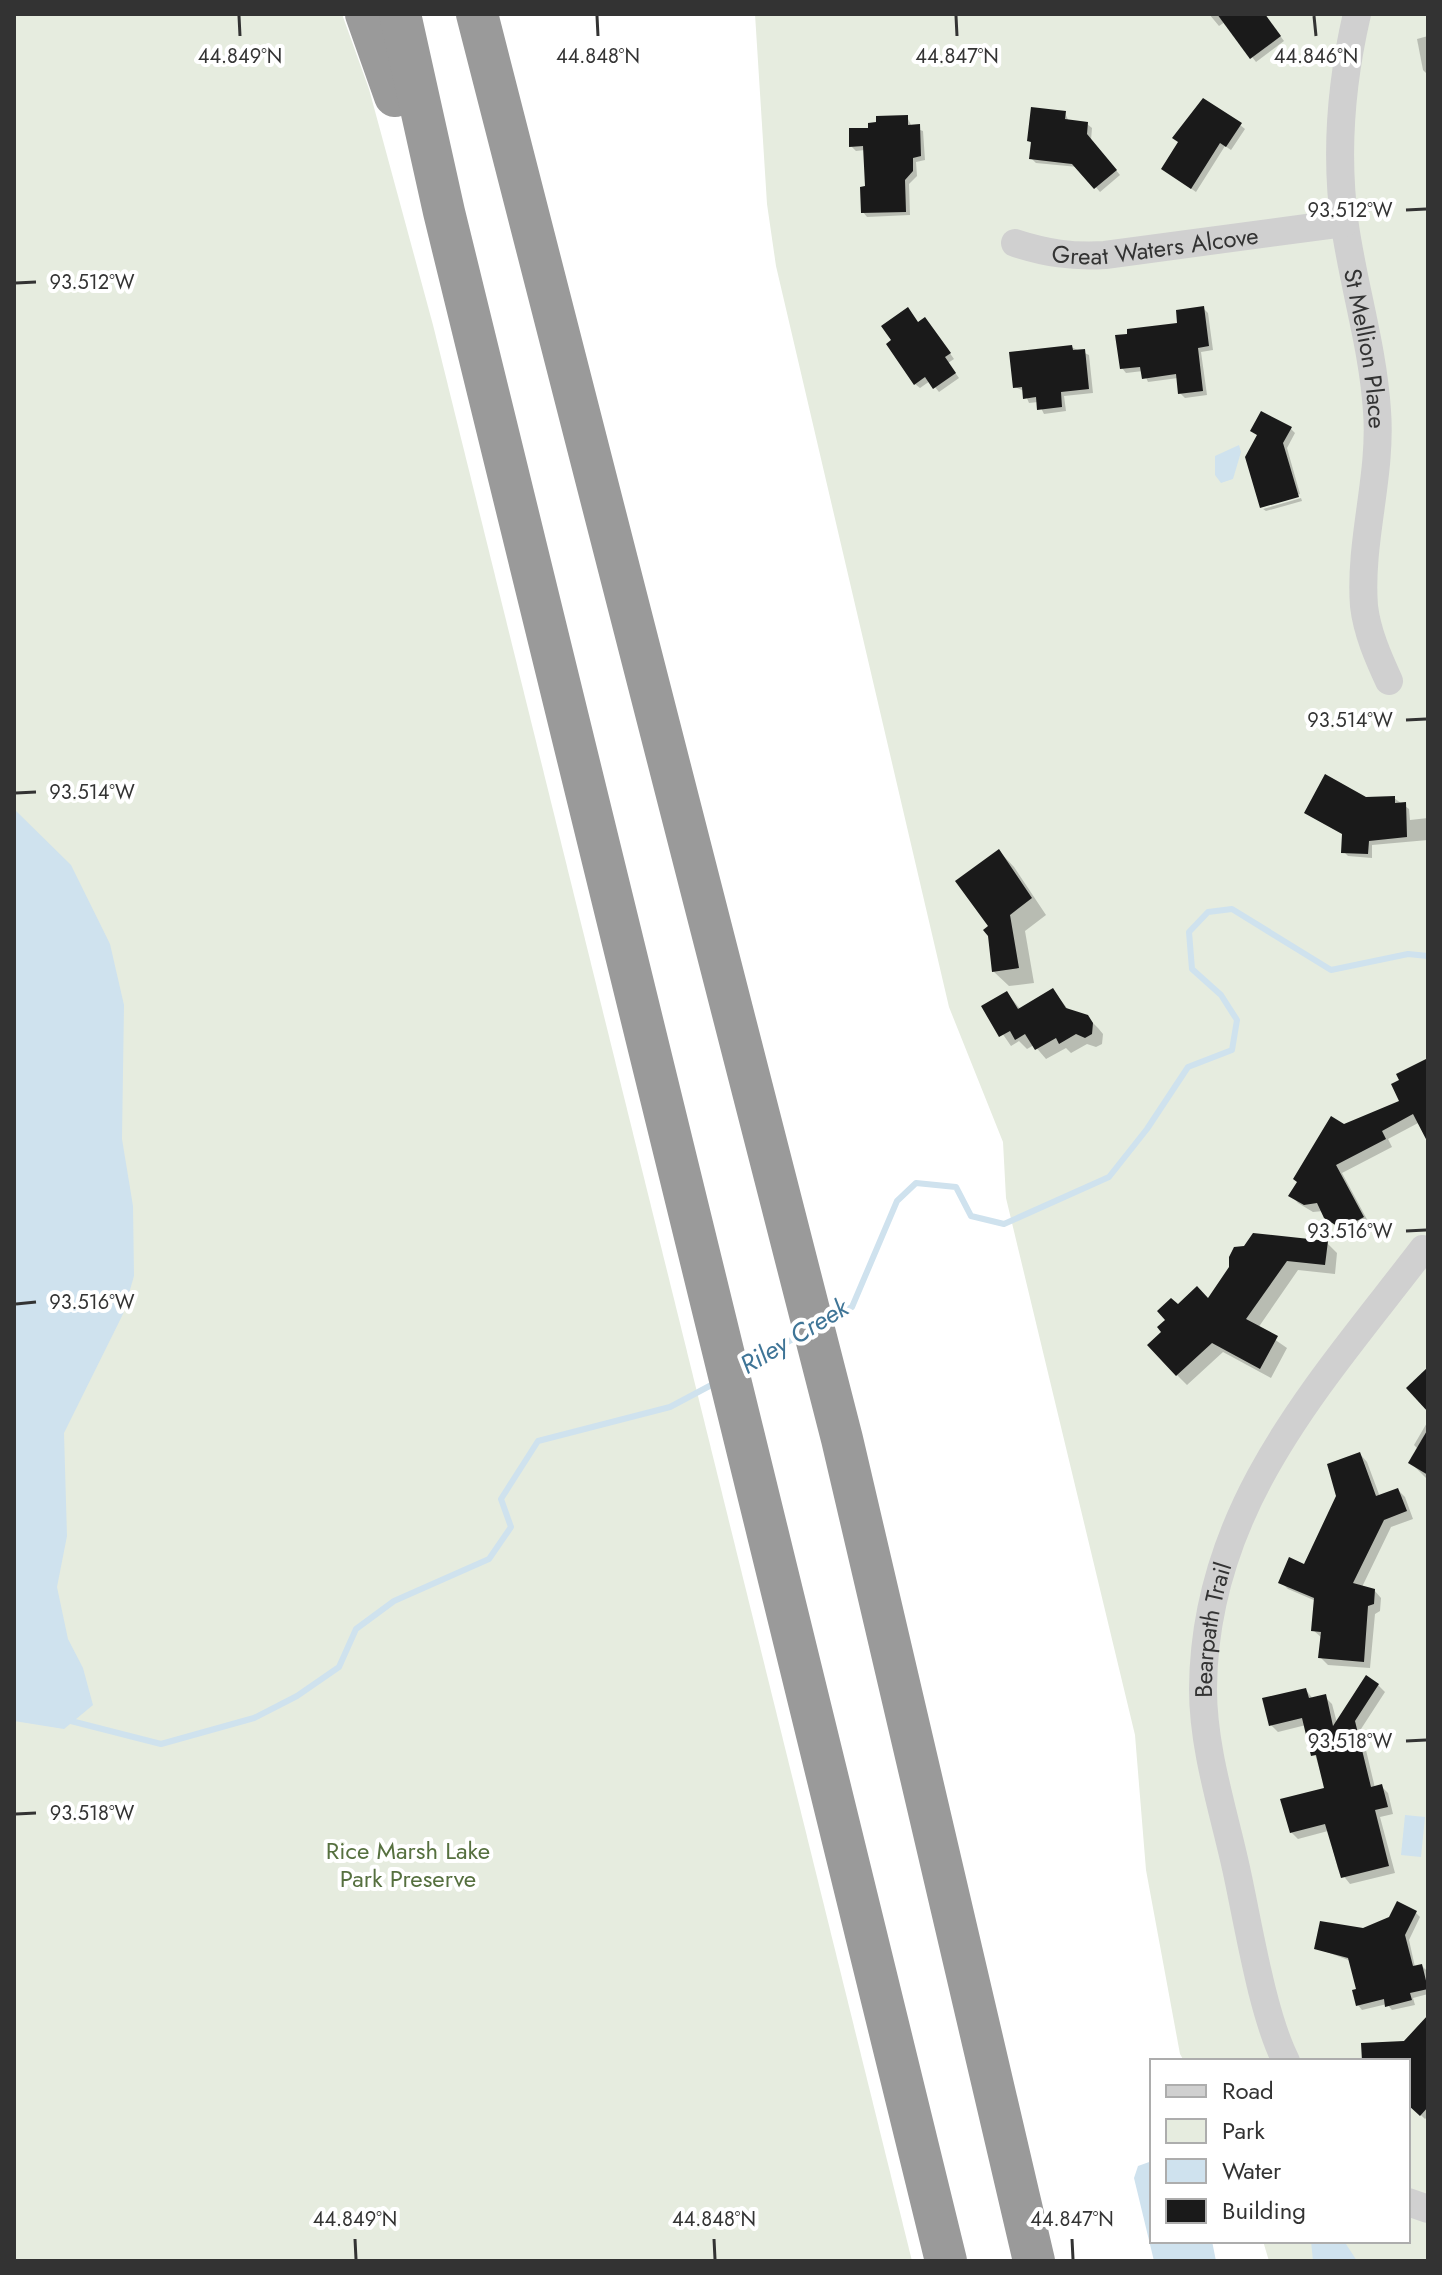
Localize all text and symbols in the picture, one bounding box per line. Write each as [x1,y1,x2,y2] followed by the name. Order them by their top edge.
[198,42,282,71] text: 44.849°N
[556,42,640,71] text: 44.848°N
[915,42,999,71] text: 44.847°N
[1274,42,1358,71] text: 44.846°N
[1307,196,1393,225] text: 93.512°W
[1050,217,1260,273] street label: Great Waters Alcove
[1335,265,1395,429] street label: St Mellion Place
[49,268,135,297] text: 93.512°W
[1307,706,1393,735] text: 93.514°W
[49,778,135,807] text: 93.514°W
[1307,1217,1393,1246] text: 93.516°W
[49,1288,135,1317] text: 93.516°W
[732,1288,857,1383] water label: Riley Creek
[1185,1558,1240,1698] street label: Bearpath Trail
[1308,1727,1393,1756] text: 93.518°W
[50,1799,135,1828] text: 93.518°W
[326,1833,490,1896] park label: Rice Marsh Lake Park Preserve
[1150,2059,1410,2243] legend
[1222,2073,1274,2108] text: Road
[1222,2113,1265,2148] text: Park
[1222,2153,1282,2188] text: Water
[1222,2193,1306,2228] text: Building
[313,2205,397,2234] text: 44.849°N
[672,2205,756,2234] text: 44.848°N
[1030,2205,1114,2234] text: 44.847°N

